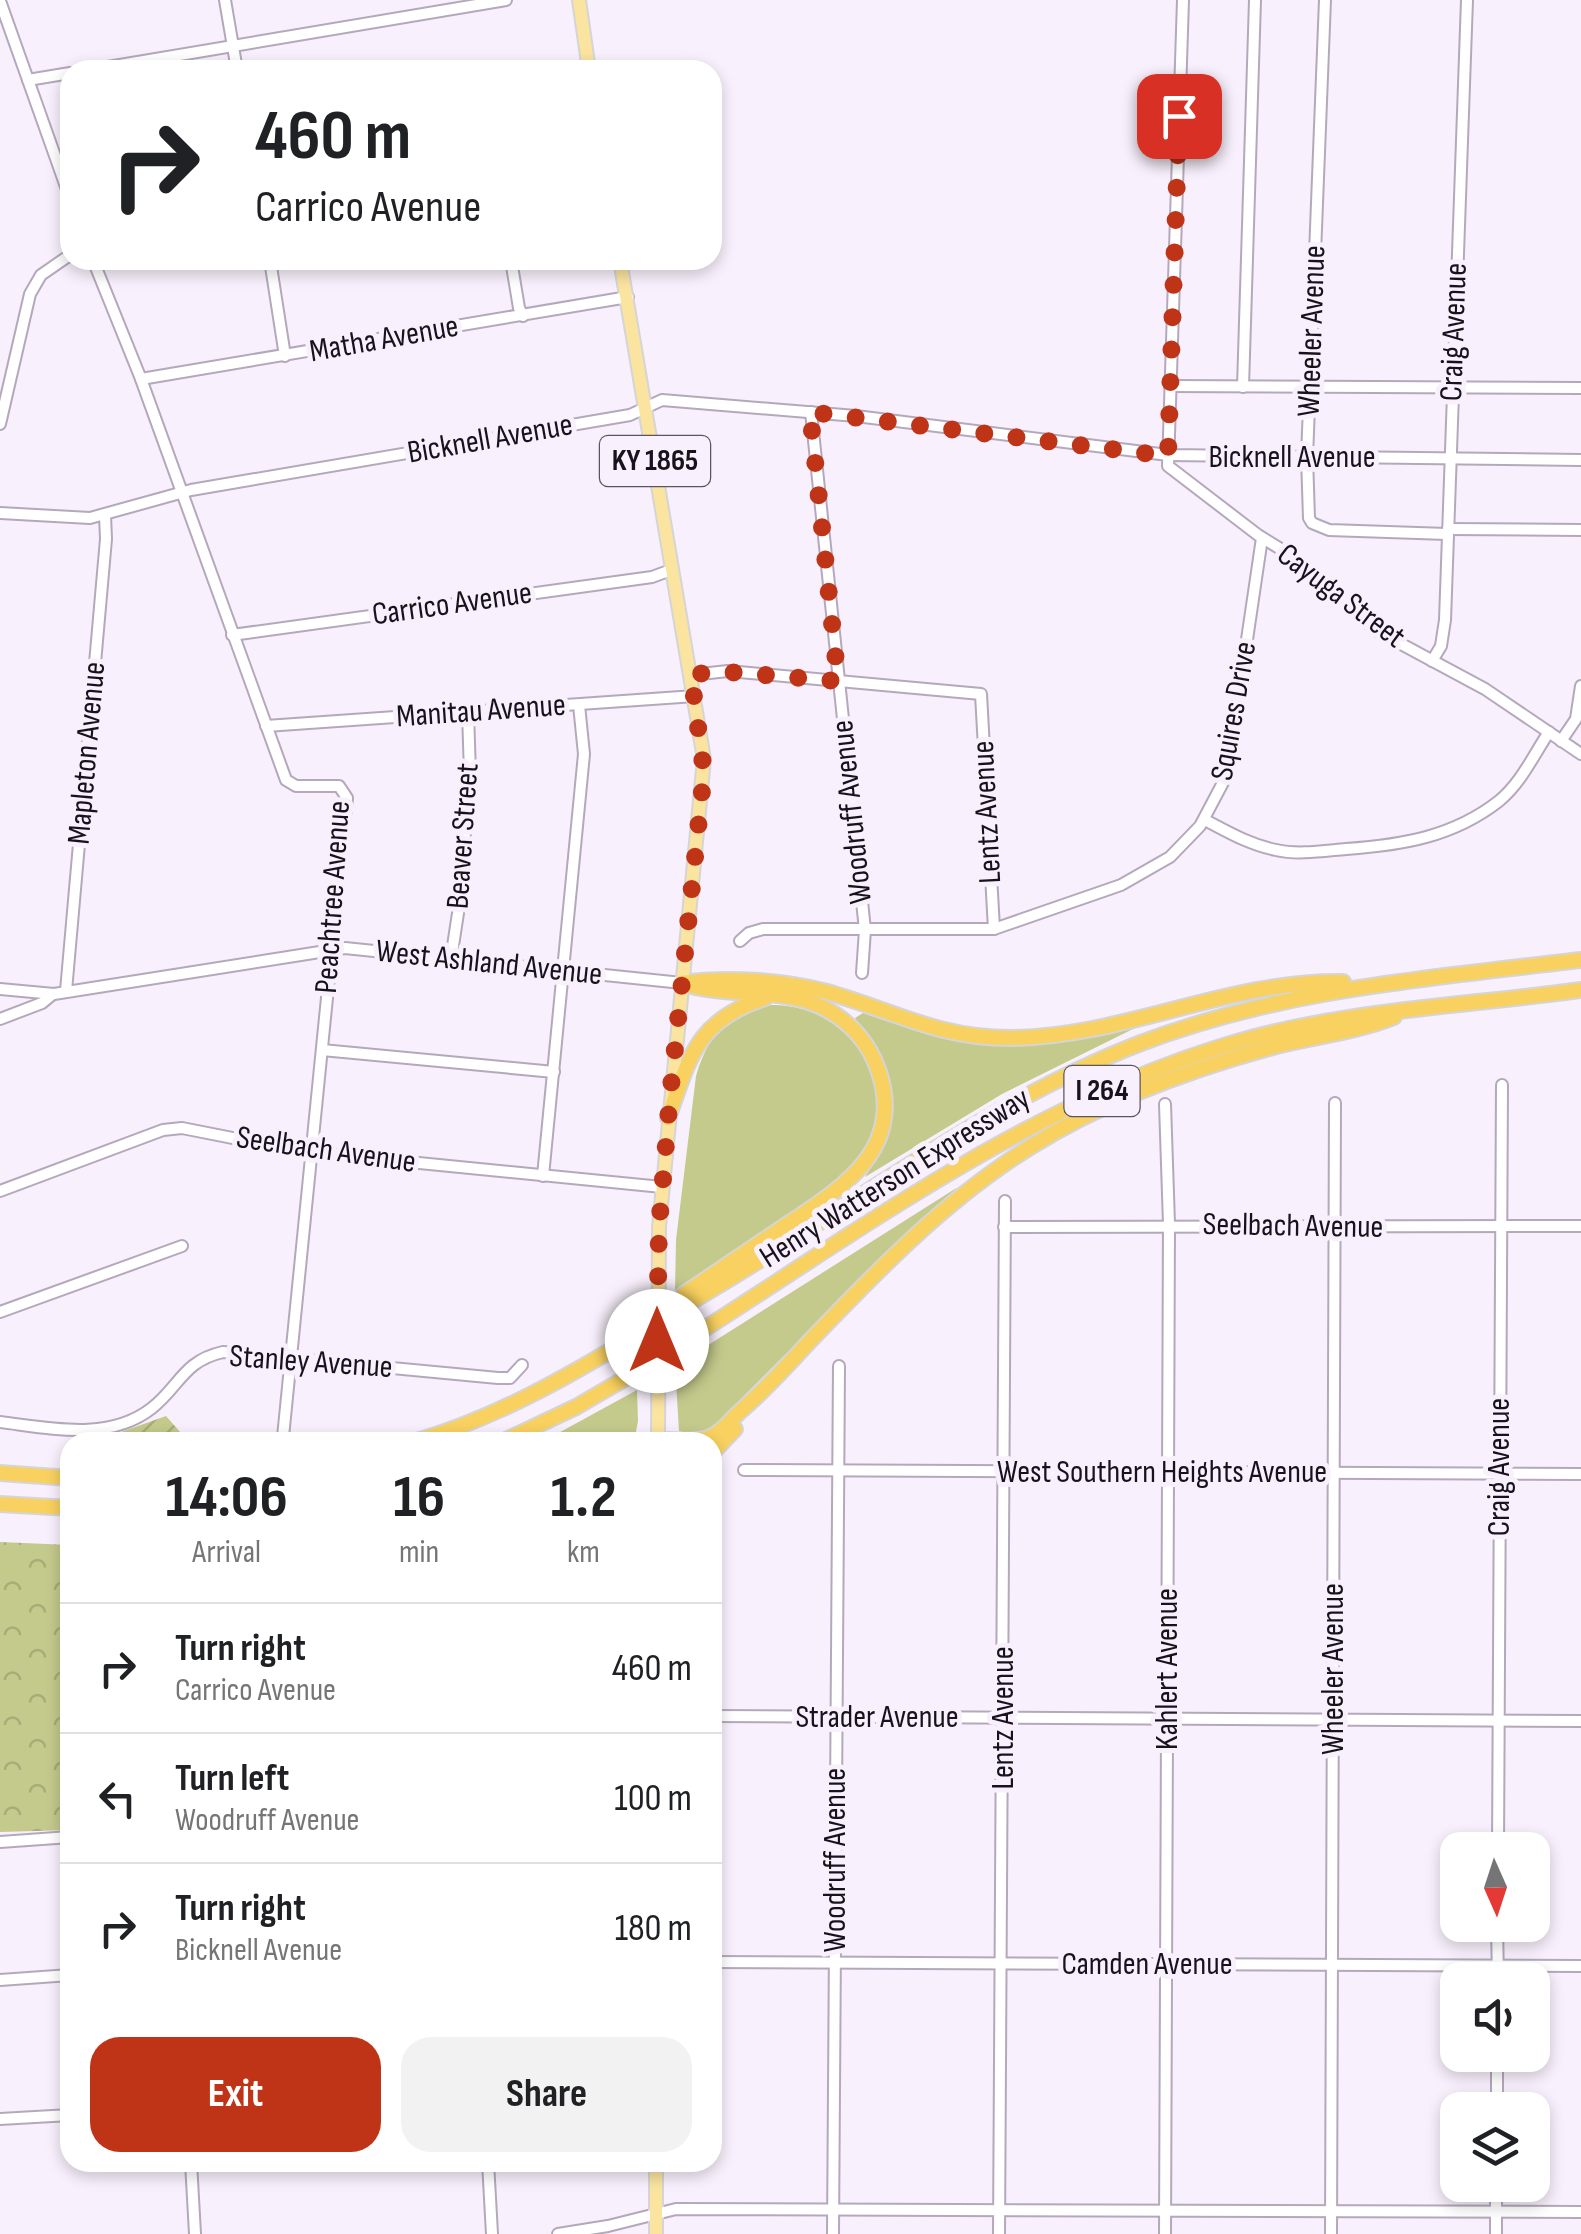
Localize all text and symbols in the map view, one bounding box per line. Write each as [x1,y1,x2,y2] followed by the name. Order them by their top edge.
[1137,74,1222,159] pin
[1152,89,1207,144] icon: arrive
[255,95,411,179] text: 460 m
[90,100,220,230] icon: right
[255,180,481,235] text: Carrico Avenue
[1290,245,1334,417] street label: Wheeler Avenue
[1432,262,1476,402] street label: Craig Avenue
[307,307,461,371] street label: Matha Avenue
[404,405,576,473] street label: Bicknell Avenue
[600,436,710,486] road number: KY 1865
[1208,438,1376,477] street label: Bicknell Avenue
[1269,535,1413,657] street label: Cayuga Street
[370,573,534,635] street label: Carrico Avenue
[1203,639,1265,783] street label: Squires Drive
[60,660,114,846] street label: Mapleton Avenue
[395,686,567,736] street label: Manitau Avenue
[823,718,881,906] street label: Woodruff Avenue
[964,740,1010,884] street label: Lentz Avenue
[438,762,488,910] street label: Beaver Street
[307,799,359,995] street label: Peachtree Avenue
[374,932,604,994] street label: West Ashland Avenue
[1064,1066,1140,1116] road number: I 264
[753,1079,1037,1277] street label: Henry Watterson Expressway
[234,1118,418,1182] street label: Seelbach Avenue
[1202,1205,1384,1247] street label: Seelbach Avenue
[605,1289,709,1393] position arrow
[228,1337,394,1387] street label: Stanley Avenue
[1480,1398,1519,1536] street label: Craig Avenue
[997,1453,1327,1492] street label: West Southern Heights Avenue
[165,1462,288,1534] text: 14:06
[393,1462,445,1534] text: 16
[550,1462,617,1534] text: 1.2
[192,1533,261,1572] text: Arrival
[399,1533,439,1572] text: min
[567,1533,600,1572] text: km
[1314,1583,1353,1755] street label: Wheeler Avenue
[1148,1588,1187,1750] street label: Kahlert Avenue
[175,1626,306,1671] text: Turn right
[90,1641,145,1696] icon: right
[612,1646,692,1691] text: 460 m
[984,1646,1023,1790] street label: Lentz Avenue
[175,1671,336,1710] text: Carrico Avenue
[795,1698,959,1737] street label: Strader Avenue
[175,1756,289,1801] text: Turn left
[816,1768,855,1952] street label: Woodruff Avenue
[90,1771,145,1826] icon: left
[614,1776,692,1821] text: 100 m
[175,1801,359,1840] text: Woodruff Avenue
[1440,1832,1550,1942] north arrow
[1440,1832,1550,2202] map controls
[175,1886,306,1931] text: Turn right
[90,1901,145,1956] icon: right
[615,1906,692,1951] text: 180 m
[175,1931,342,1970] text: Bicknell Avenue
[1061,1945,1233,1984] street label: Camden Avenue
[1440,1962,1550,2072] button: sound
[90,2037,381,2152] button: Exit
[401,2037,692,2152] button: Share
[1440,2092,1550,2202] button: layers

